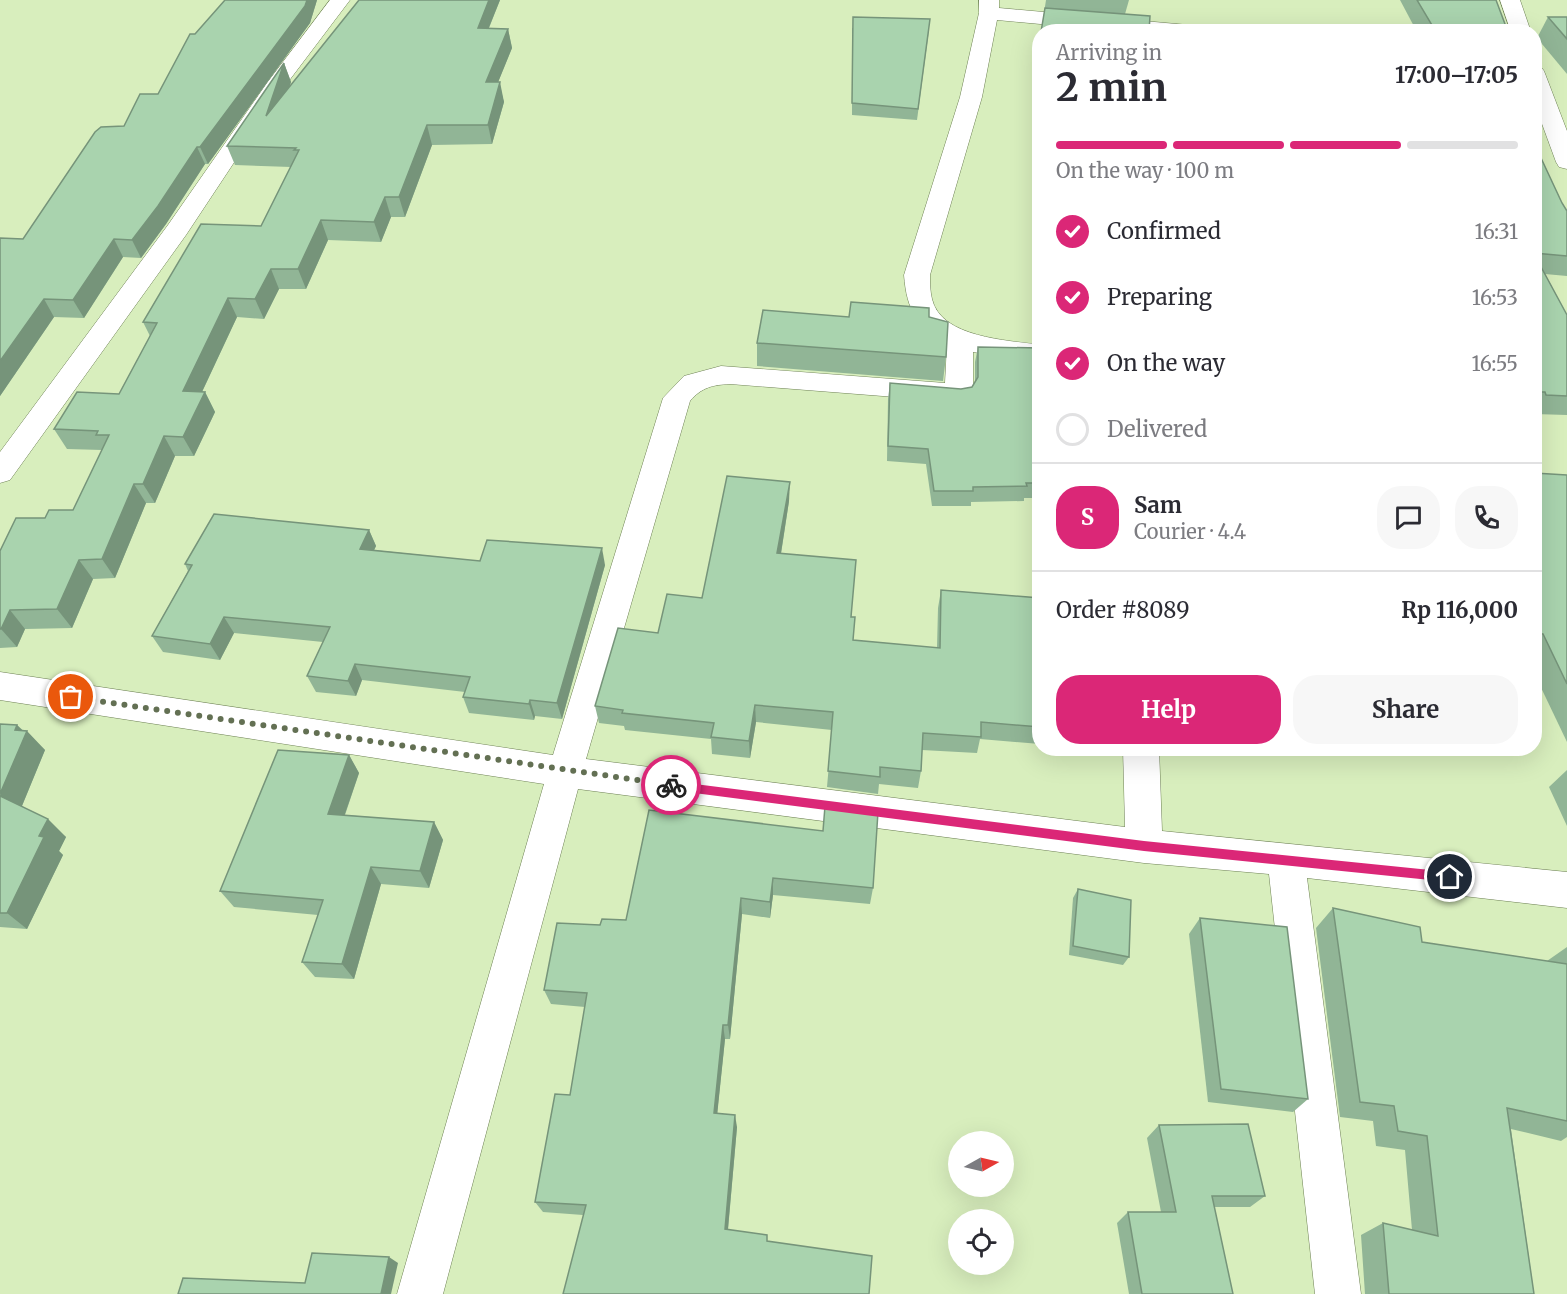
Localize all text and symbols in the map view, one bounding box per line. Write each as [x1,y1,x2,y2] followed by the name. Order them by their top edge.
[1056,40,1162,65] text: Arriving in
[1395,61,1518,89] text: 17:00–17:05
[1056,63,1167,112] text: 2 min
[1056,158,1234,183] text: On the way · 100 m
[1056,215,1089,248] icon: check
[1107,217,1221,245] text: Confirmed
[1474,219,1518,244] text: 16:31
[1056,281,1089,314] icon: check
[1107,283,1212,311] text: Preparing
[1472,285,1518,310] text: 16:53
[1056,347,1089,380] icon: check
[1107,349,1225,377] text: On the way
[1472,351,1518,376] text: 16:55
[1107,415,1207,443] text: Delivered
[1377,486,1440,549] button: chat
[1455,486,1518,549] button: phone
[1134,491,1182,519] text: Sam
[1081,503,1094,531] text: S
[1134,519,1246,544] text: Courier · 4.4
[1056,596,1189,624] text: Order #8089
[1401,596,1518,624] text: Rp 116,000
[45,671,96,722] pin
[1056,675,1281,744] button: Help
[1293,675,1518,744] button: Share
[54,680,87,713] icon: bag
[641,755,701,815] courier
[655,769,688,802] icon: bike
[1424,851,1475,902] pin
[1433,860,1466,893] icon: home
[948,1131,1014,1197] north arrow
[948,1131,1014,1275] map controls
[948,1209,1014,1275] button: locate

